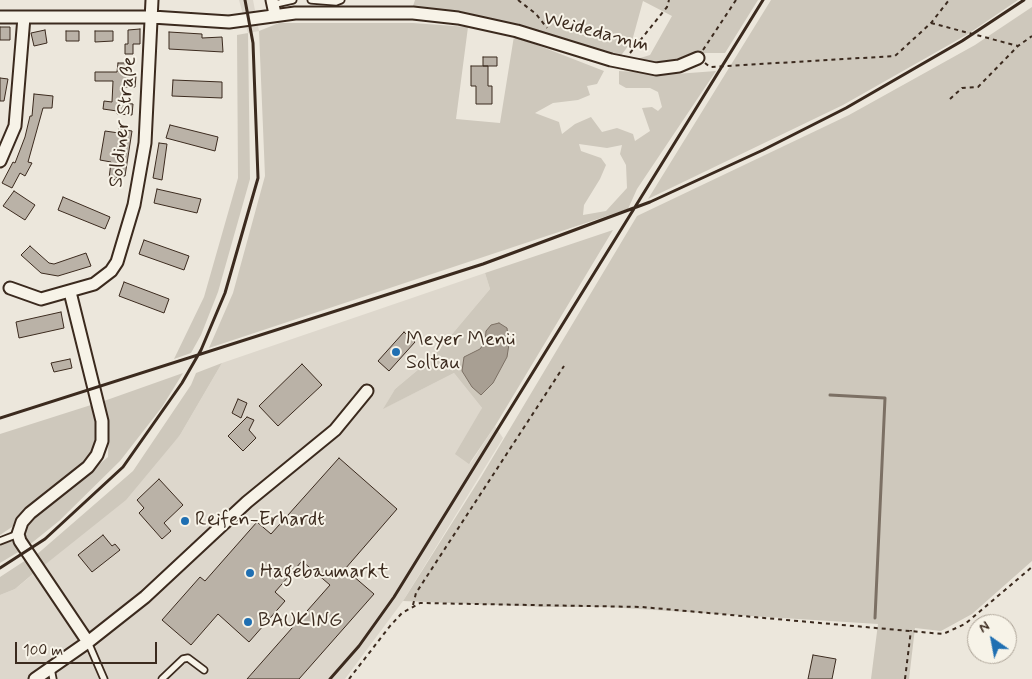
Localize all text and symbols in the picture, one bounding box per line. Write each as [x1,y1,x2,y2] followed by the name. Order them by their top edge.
[541,7,651,59] street label: Weidedamm
[105,55,143,189] street label: Soldiner Straße
[406,329,515,376] place label: Meyer Menü Soltau
[390,346,402,358] marker: Meyer Menü Soltau
[195,509,325,533] place label: Reifen-Erhardt
[179,515,191,527] marker: Reifen-Erhardt
[260,561,389,585] place label: Hagebaumarkt
[244,567,256,579] marker: Hagebaumarkt
[258,610,342,634] place label: BAUKING
[967,614,1017,664] north arrow
[242,616,254,628] marker: BAUKING
[976,617,993,637] text: N
[18,632,160,664] scale bar
[23,641,63,661] text: 100 m

